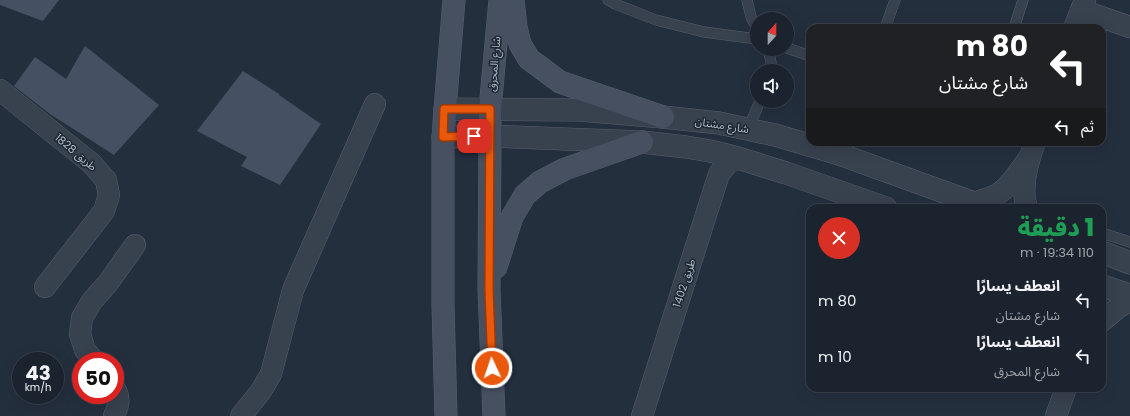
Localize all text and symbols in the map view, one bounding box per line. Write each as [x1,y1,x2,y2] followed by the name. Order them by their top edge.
[750,12,794,56] north arrow
[750,12,794,108] map controls
[956,27,1028,66] text: 80 m
[484,35,504,92] street label: شارع المحرق
[1042,40,1094,92] icon: left
[750,64,794,108] button: sound
[939,70,1028,95] text: شارع مشتان
[694,113,750,137] street label: شارع مشتان
[1051,116,1073,138] icon: left
[1081,116,1094,137] text: ثم
[457,119,491,153] pin
[463,125,485,147] icon: arrive
[52,130,100,174] street label: طريق 1828
[1017,211,1094,244] text: 1 دقيقة
[818,217,860,259] button: close
[1020,243,1094,262] text: 110 m · 19:34
[669,257,699,309] street label: طريق 1402
[976,275,1060,296] text: انعطف يسارًا
[1072,289,1094,311] icon: left
[818,290,856,311] text: 80 m
[996,306,1060,325] text: شارع مشتان
[976,331,1060,352] text: انعطف يسارًا
[1072,345,1094,367] icon: left
[818,346,852,367] text: 10 m
[471,347,513,389] position arrow
[72,352,124,404] speed limit sign: 50
[25,359,51,387] text: 43
[994,362,1060,381] text: شارع المحرق
[25,380,51,395] text: km/h

